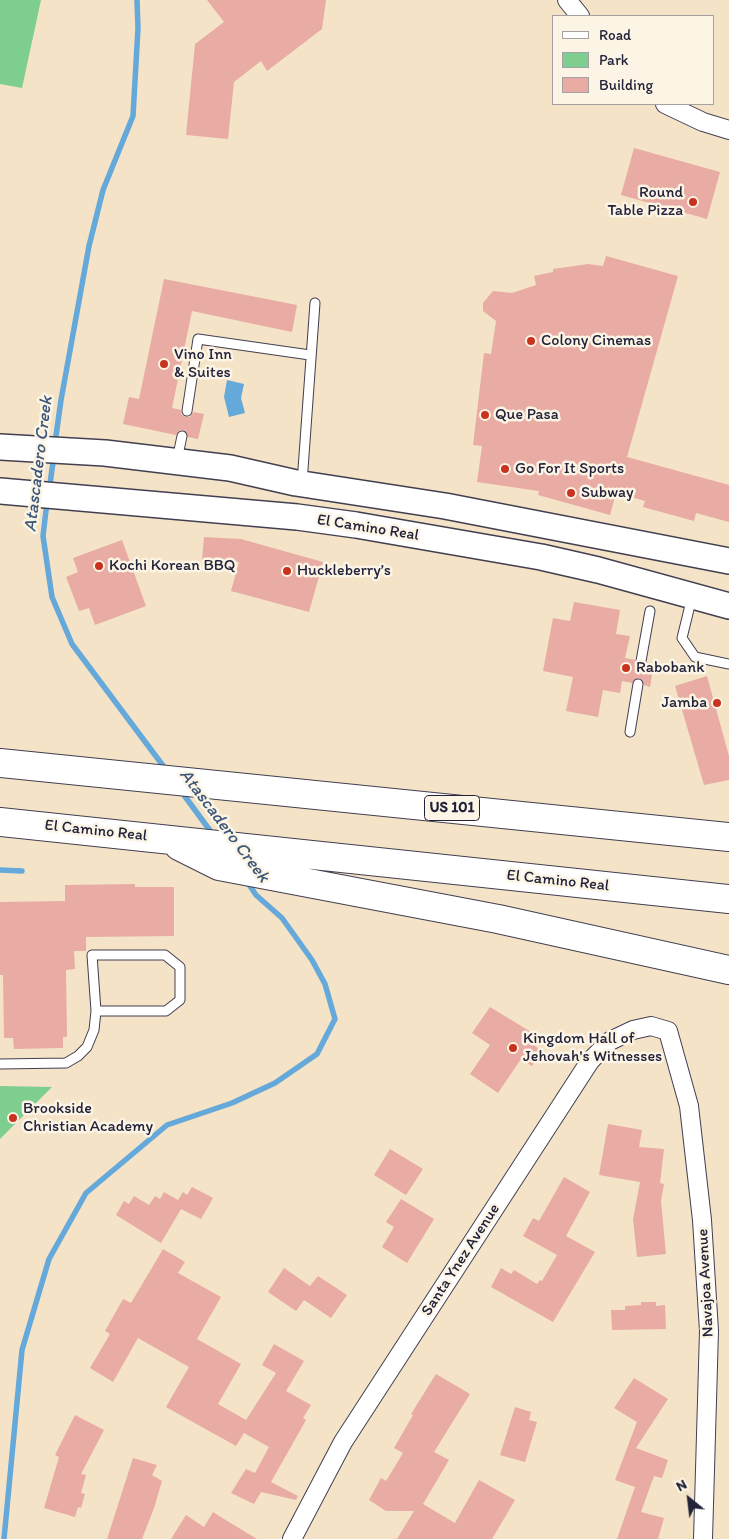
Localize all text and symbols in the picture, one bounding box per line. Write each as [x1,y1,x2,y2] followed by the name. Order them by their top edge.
[552,15,714,105] legend
[599,26,631,44] text: Road
[599,51,629,69] text: Park
[599,76,653,94] text: Building
[607,183,683,221] place label: Round Table Pizza
[687,196,699,208] marker: Round Table Pizza
[541,331,651,351] place label: Colony Cinemas
[525,335,537,347] marker: Colony Cinemas
[174,345,232,383] place label: Vino Inn & Suites
[158,358,170,370] marker: Vino Inn & Suites
[20,395,58,533] water label: Atascadero Creek
[495,405,559,425] place label: Que Pasa
[479,409,491,421] marker: Que Pasa
[515,459,624,479] place label: Go For It Sports
[499,463,511,475] marker: Go For It Sports
[581,483,633,503] place label: Subway
[565,487,577,499] marker: Subway
[316,510,420,546] street label: El Camino Real
[109,556,235,576] place label: Kochi Korean BBQ
[93,560,105,572] marker: Kochi Korean BBQ
[297,561,391,581] place label: Huckleberry’s
[281,565,293,577] marker: Huckleberry’s
[636,658,704,678] place label: Rabobank
[620,662,632,674] marker: Rabobank
[662,693,707,713] place label: Jamba
[711,697,723,709] marker: Jamba
[174,765,274,887] water label: Atascadero Creek
[424,796,480,820] road number: US 101
[44,816,148,846] street label: El Camino Real
[506,866,610,896] street label: El Camino Real
[523,1029,662,1067] place label: Kingdom Hall of Jehovah's Witnesses
[507,1042,519,1054] marker: Kingdom Hall of Jehovah's Witnesses
[23,1099,153,1137] place label: Brookside Christian Academy
[7,1112,19,1124] marker: Brookside Christian Academy
[418,1200,504,1320] street label: Santa Ynez Avenue
[694,1228,718,1338] street label: Navajoa Avenue
[664,1474,714,1524] north arrow
[673,1476,690,1495] text: N

